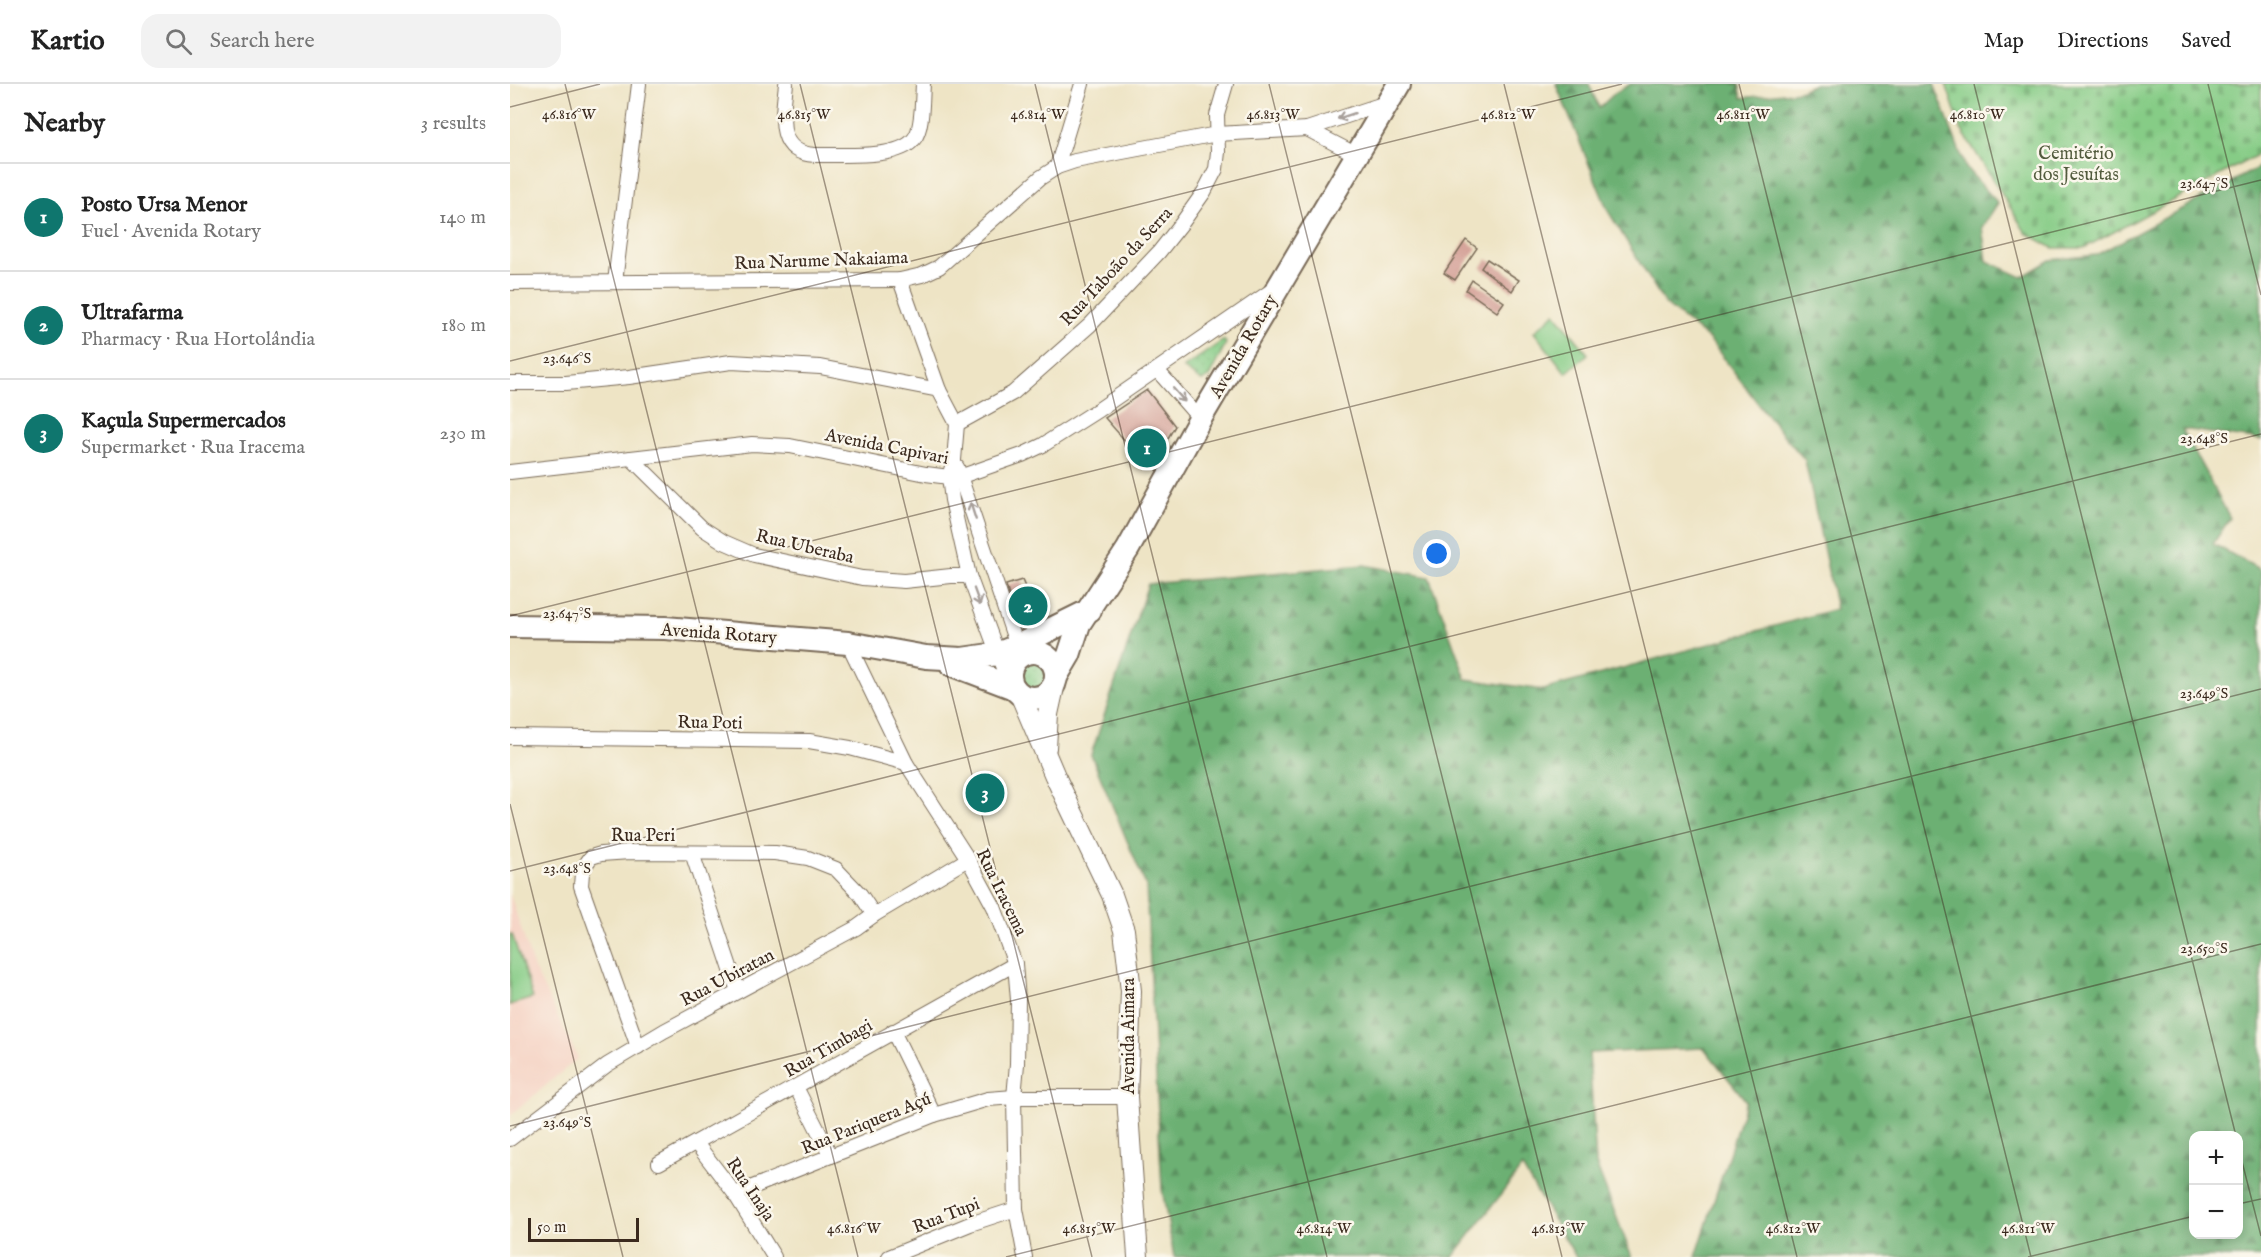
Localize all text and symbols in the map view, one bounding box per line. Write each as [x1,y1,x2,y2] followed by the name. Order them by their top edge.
[141,14,561,68] search box
[30,24,105,59] text: Kartio
[162,25,195,58] icon: search
[210,27,315,55] text: Search here
[1984,28,2024,55] text: Map
[2057,28,2148,55] text: Directions
[2181,28,2231,55] text: Saved
[542,105,597,124] text: 46.816°W
[778,105,831,124] text: 46.815°W
[1011,105,1066,124] text: 46.814°W
[1246,105,1300,124] text: 46.813°W
[1481,105,1536,124] text: 46.812°W
[1716,105,1770,124] text: 46.811°W
[1950,105,2005,124] text: 46.810°W
[24,107,105,140] text: Nearby
[421,111,486,136] text: 3 results
[1337,111,1356,122] one-way arrow
[2033,143,2119,187] park label: Cemitério dos Jesuítas
[2180,174,2228,193] text: 23.647°S
[81,191,247,219] text: Posto Ursa Menor
[1056,202,1178,331] street label: Rua Taboão da Serra
[40,205,47,230] text: 1
[439,205,486,230] text: 140 m
[81,219,261,244] text: Fuel · Avenida Rotary
[734,247,909,276] street label: Rua Narume Nakaiama
[1205,291,1283,404] street label: Avenida Rotary
[81,299,183,327] text: Ultrafarma
[39,313,48,338] text: 2
[441,313,486,338] text: 180 m
[81,327,315,352] text: Pharmacy · Rua Hortolândia
[543,349,591,368] text: 23.646°S
[1172,387,1185,403] one-way arrow
[81,407,286,435] text: Kaçula Supermercados
[40,421,47,446] text: 3
[440,421,486,446] text: 230 m
[822,424,951,471] street label: Avenida Capivari
[1128,426,1166,470] pin: 1
[2180,429,2228,448] text: 23.648°S
[81,435,305,460] text: Supermarket · Rua Iracema
[967,502,978,521] one-way arrow
[753,525,856,570] street label: Rua Uberaba
[1422,539,1451,568] your location
[1008,584,1048,628] pin: 2
[972,587,983,606] one-way arrow
[543,604,591,623] text: 23.647°S
[659,619,778,650] street label: Avenida Rotary
[2180,684,2228,703] text: 23.649°S
[677,711,743,736] street label: Rua Poti
[966,770,1004,816] pin: 3
[611,825,675,848] street label: Rua Peri
[970,845,1032,940] street label: Rua Iracema
[543,859,591,878] text: 23.648°S
[2180,939,2228,958] text: 23.650°S
[677,944,779,1013] street label: Rua Ubiratan
[1118,977,1141,1095] street label: Avenida Aimara
[780,1015,877,1084] street label: Rua Timbagi
[798,1088,935,1161] street label: Rua Pariquera Açú
[543,1113,591,1132] text: 23.649°S
[2189,1131,2243,1239] map controls
[2189,1131,2243,1185] button: +
[720,1154,779,1226] street label: Rua Inaja
[2189,1185,2243,1239] button: −
[910,1193,984,1240] street label: Rua Tupi
[528,1215,639,1242] scale bar
[537,1218,566,1238] text: 50 m
[827,1219,882,1238] text: 46.816°W
[1063,1219,1116,1238] text: 46.815°W
[1297,1219,1352,1238] text: 46.814°W
[1531,1219,1585,1238] text: 46.813°W
[1766,1219,1821,1238] text: 46.812°W
[2001,1219,2055,1238] text: 46.811°W

